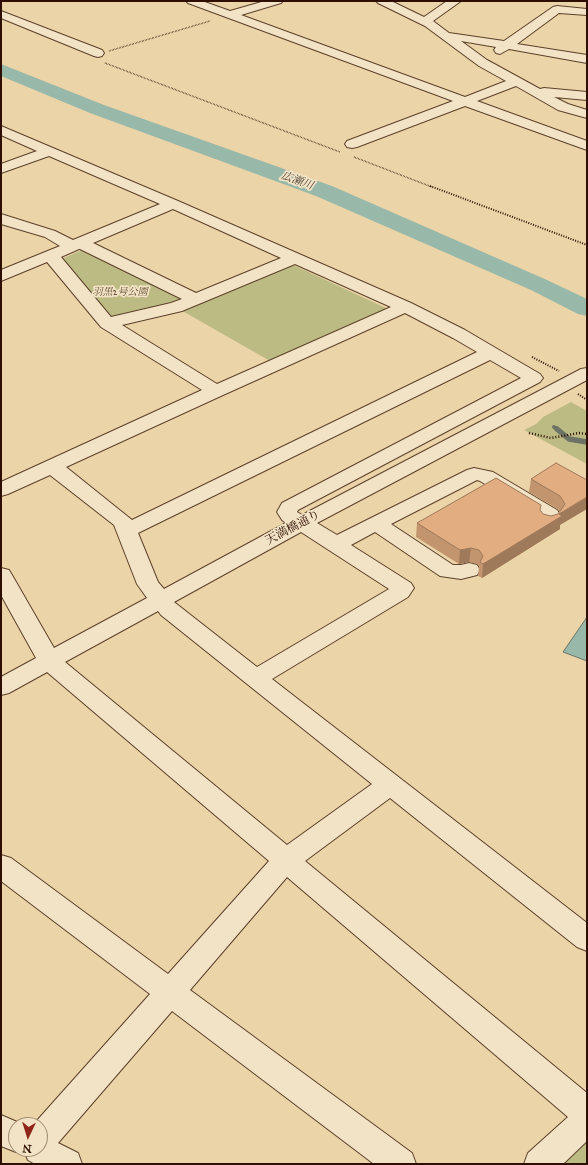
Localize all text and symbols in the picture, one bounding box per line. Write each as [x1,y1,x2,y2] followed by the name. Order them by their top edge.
[279,169,315,193] water label: 広瀬川
[93,287,147,299] park label: 羽黒2号公園
[263,508,323,548] street label: 天満橋通り
[8,1117,48,1157] north arrow
[22,1142,32,1155] text: N

